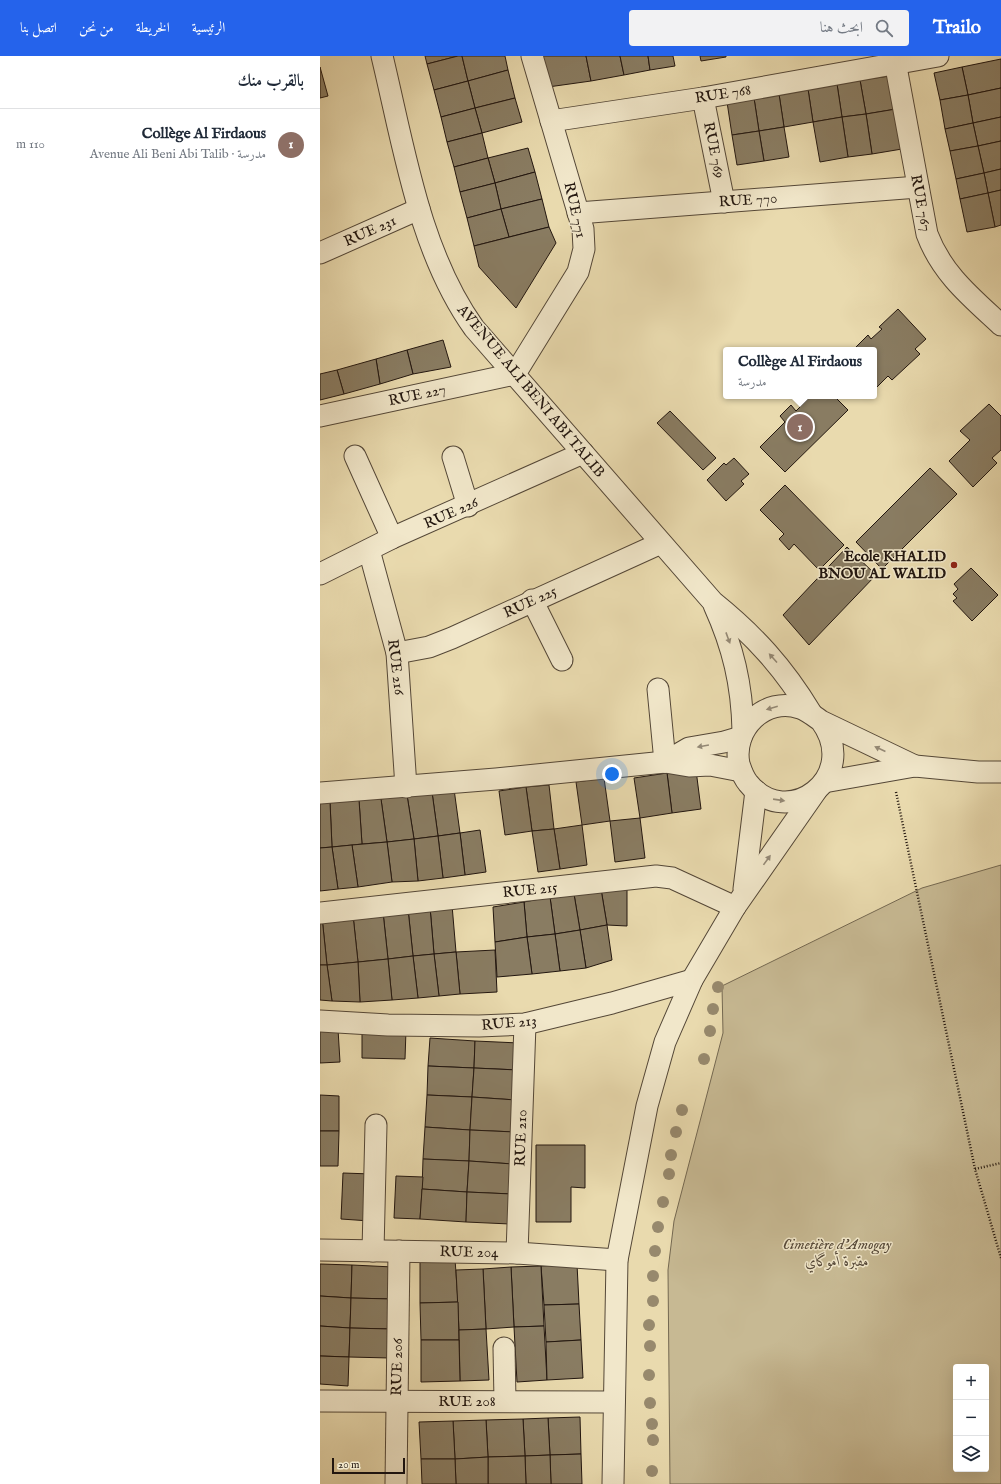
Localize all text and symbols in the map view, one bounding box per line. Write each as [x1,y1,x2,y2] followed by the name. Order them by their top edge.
[629,10,909,46] search box
[933,16,981,40] text: Trailo
[873,17,895,39] icon: search
[820,18,863,37] text: ابحث هنا
[20,19,57,37] text: اتصل بنا
[79,19,114,37] text: من نحن
[136,19,170,37] text: الخريطة
[192,19,225,37] text: الرئيسية
[237,71,304,92] text: بالقرب منك
[694,80,752,108] street label: RUE 768
[699,120,729,180] street label: RUE 769
[142,124,266,143] text: Collège Al Firdaous
[16,136,45,153] text: 110 m
[289,136,293,153] text: 1
[90,146,266,163] text: مدرسة · Avenue Ali Beni Abi Talib
[906,173,936,233] street label: RUE 767
[559,180,591,240] street label: RUE 771
[718,188,778,212] street label: RUE 770
[341,211,399,251] street label: RUE 231
[452,300,609,481] street label: AVENUE ALI BENI ABI TALIB
[723,347,877,399] popup
[738,352,862,371] text: Collège Al Firdaous
[738,374,767,391] text: مدرسة
[387,380,447,410] street label: RUE 227
[787,412,813,442] pin: 1
[421,492,482,533] street label: RUE 226
[818,547,946,583] place label: Ecole KHALID BNOU AL WALID
[949,560,959,570] marker: Ecole KHALID BNOU AL WALID
[500,581,560,623] street label: RUE 225
[725,632,731,644] one-way arrow
[383,638,409,697] street label: RUE 216
[769,653,778,664] one-way arrow
[766,706,778,712] one-way arrow
[697,743,709,749] one-way arrow
[874,746,885,752] one-way arrow
[602,764,622,784] your location
[773,797,785,804] one-way arrow
[763,855,771,865] one-way arrow
[502,878,559,902] street label: RUE 215
[481,1011,537,1035] street label: RUE 213
[511,1109,531,1167] street label: RUE 210
[783,1235,892,1273] park label: Cimetière d'Amogay مقبرة أموگاي
[439,1242,499,1262] street label: RUE 204
[387,1337,407,1396] street label: RUE 206
[953,1364,989,1472] map controls
[953,1364,989,1400] button: +
[438,1392,496,1411] street label: RUE 208
[953,1400,989,1436] button: −
[953,1436,989,1472] button: layers
[332,1456,405,1475] scale bar
[338,1458,359,1472] text: 20 m

